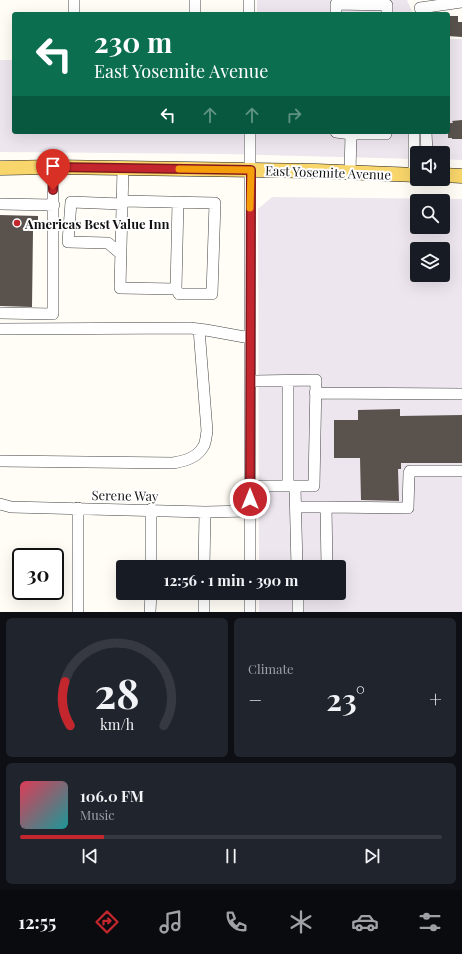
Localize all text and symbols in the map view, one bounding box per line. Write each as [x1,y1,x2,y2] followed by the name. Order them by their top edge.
[94,23,172,60] text: 230 m
[28,28,80,80] icon: left
[94,59,268,83] text: East Yosemite Avenue
[157,104,179,126] icon: left
[199,104,221,126] icon: ahead
[241,104,263,126] icon: ahead
[283,104,305,126] icon: right
[410,146,450,282] map controls
[410,146,450,186] button: sound
[36,149,70,190] pin
[42,155,64,177] icon: arrive
[265,161,392,183] street label: East Yosemite Avenue
[410,194,450,234] button: search
[24,215,169,232] place label: Americas Best Value Inn
[12,218,22,228] marker: Americas Best Value Inn
[410,242,450,282] button: layers
[229,478,271,520] position arrow
[91,486,159,504] street label: Serene Way
[12,548,64,600] speed limit sign: 30
[164,570,298,590] text: 12:56 · 1 min · 390 m
[248,660,294,677] text: Climate
[94,663,140,718] text: 28
[326,679,365,719] text: 23°
[248,684,262,714] text: −
[429,684,442,714] text: +
[100,714,135,733] text: km/h
[80,786,144,806] text: 106.0 FM
[80,806,115,823] text: Music
[79,845,101,867] icon: previous
[220,845,242,867] icon: pause
[361,845,383,867] icon: next
[93,908,121,936] icon: directions
[157,908,185,936] icon: music
[222,908,250,936] icon: phone
[287,908,315,936] icon: climate
[351,908,379,936] icon: car
[416,908,444,936] icon: filters
[18,910,56,934] text: 12:55

